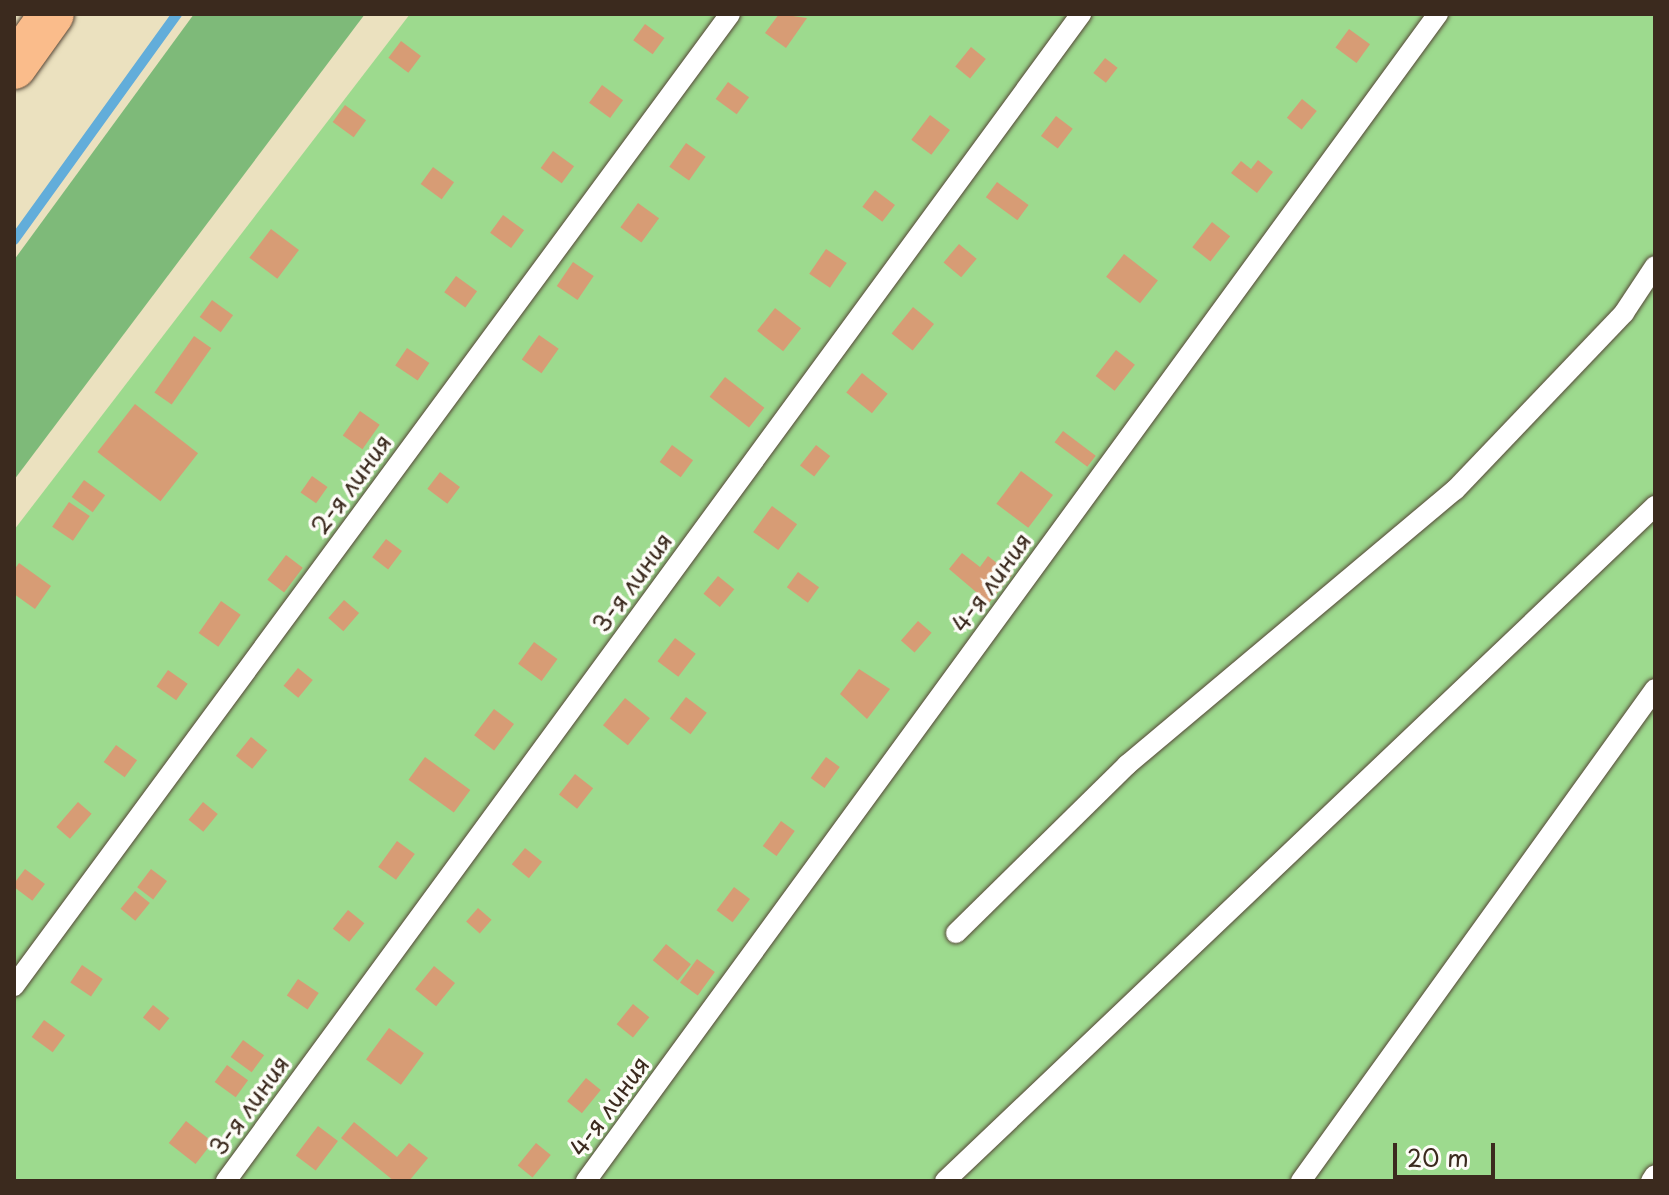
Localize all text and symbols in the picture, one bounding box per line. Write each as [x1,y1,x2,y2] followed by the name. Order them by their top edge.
[305,428,397,540] street label: 2-я линия
[586,526,678,638] street label: 3-я линия
[945,526,1037,638] street label: 4-я линия
[203,1049,295,1161] street label: 3-я линия
[563,1050,655,1162] street label: 4-я линия
[1397,1127,1499,1177] scale bar
[1407,1139,1469,1175] text: 20 m

